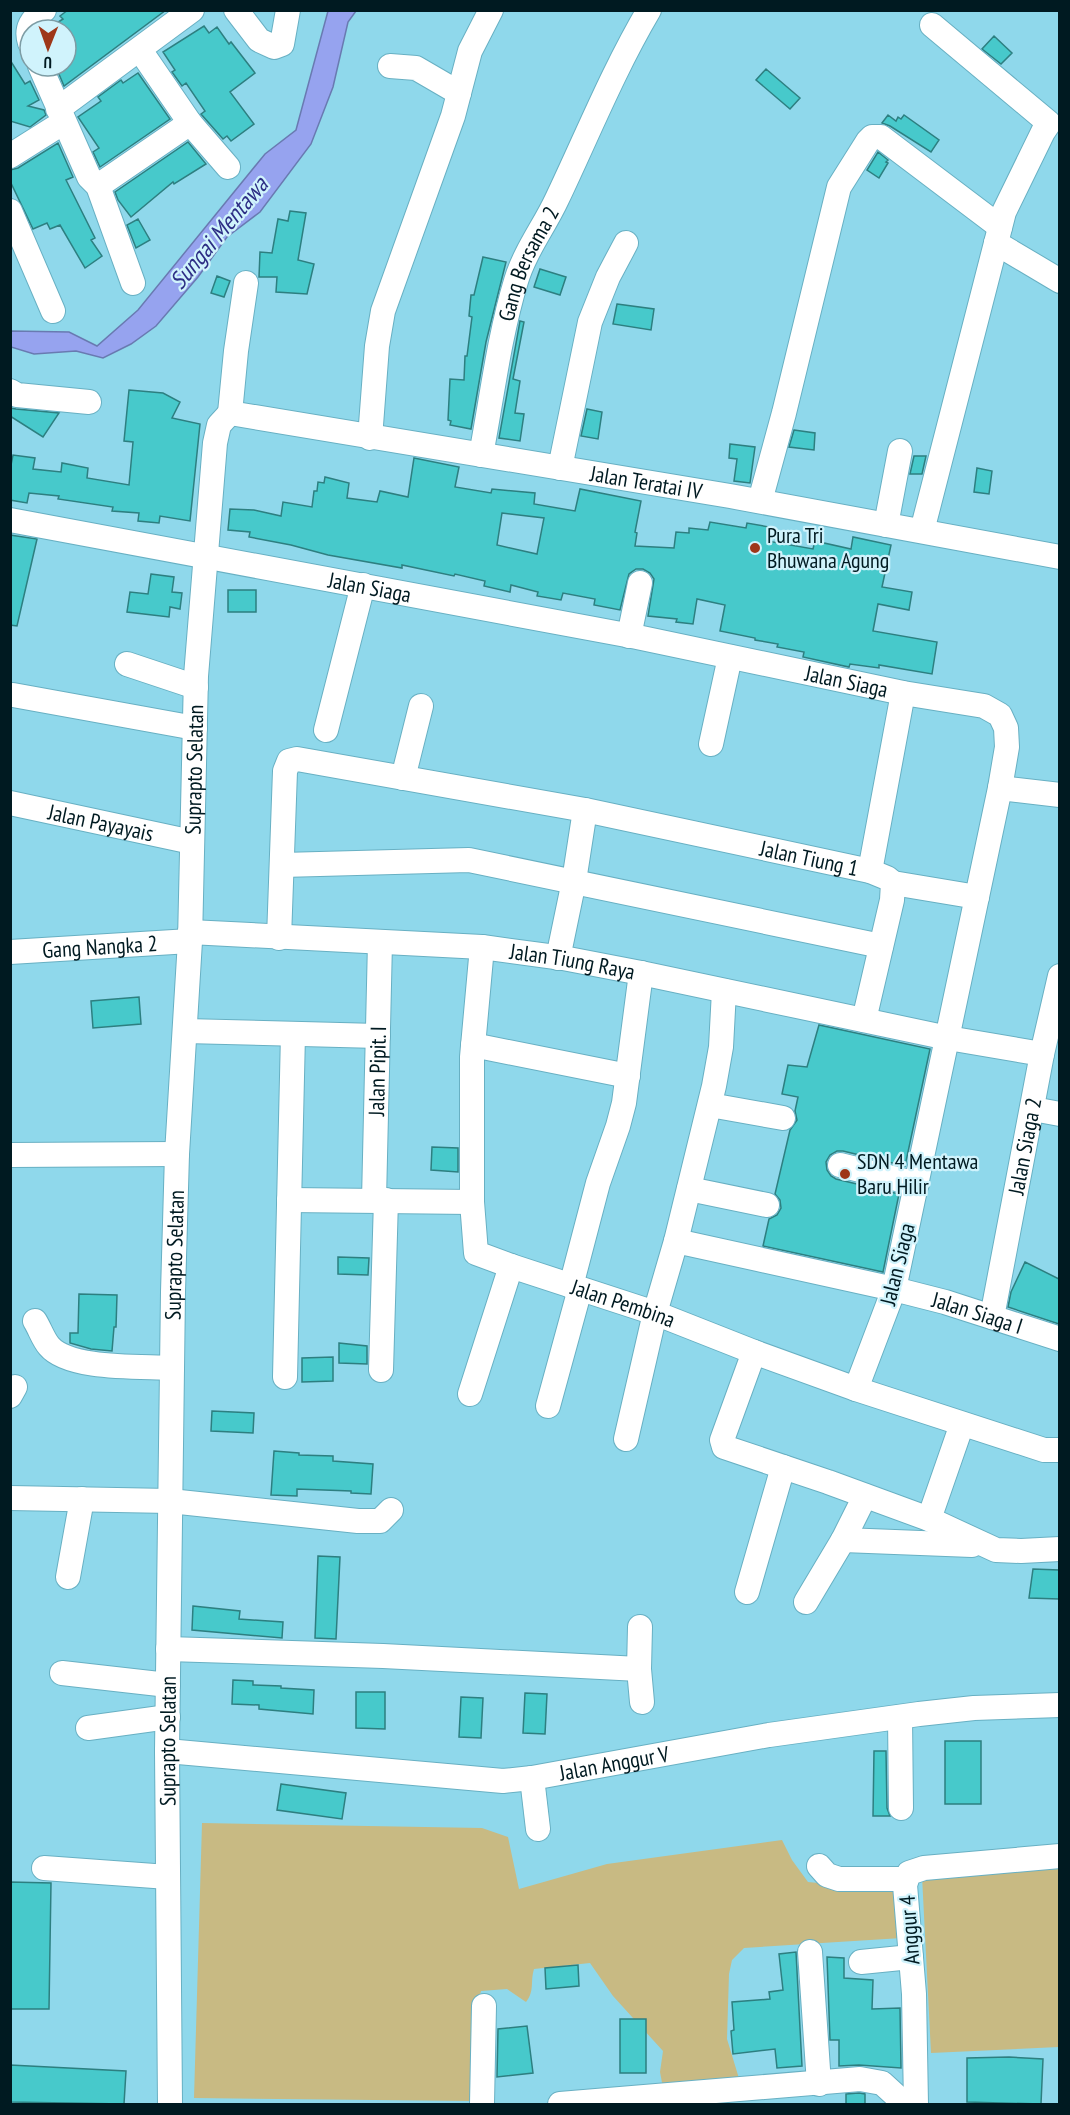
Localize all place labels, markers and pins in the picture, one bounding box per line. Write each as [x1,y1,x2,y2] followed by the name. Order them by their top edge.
[767,521,889,574] place label: Pura Tri Bhuwana Agung
[748,541,762,555] marker: Pura Tri Bhuwana Agung
[857,1147,978,1200] place label: SDN 4 Mentawa Baru Hilir
[838,1167,852,1181] marker: SDN 4 Mentawa Baru Hilir

